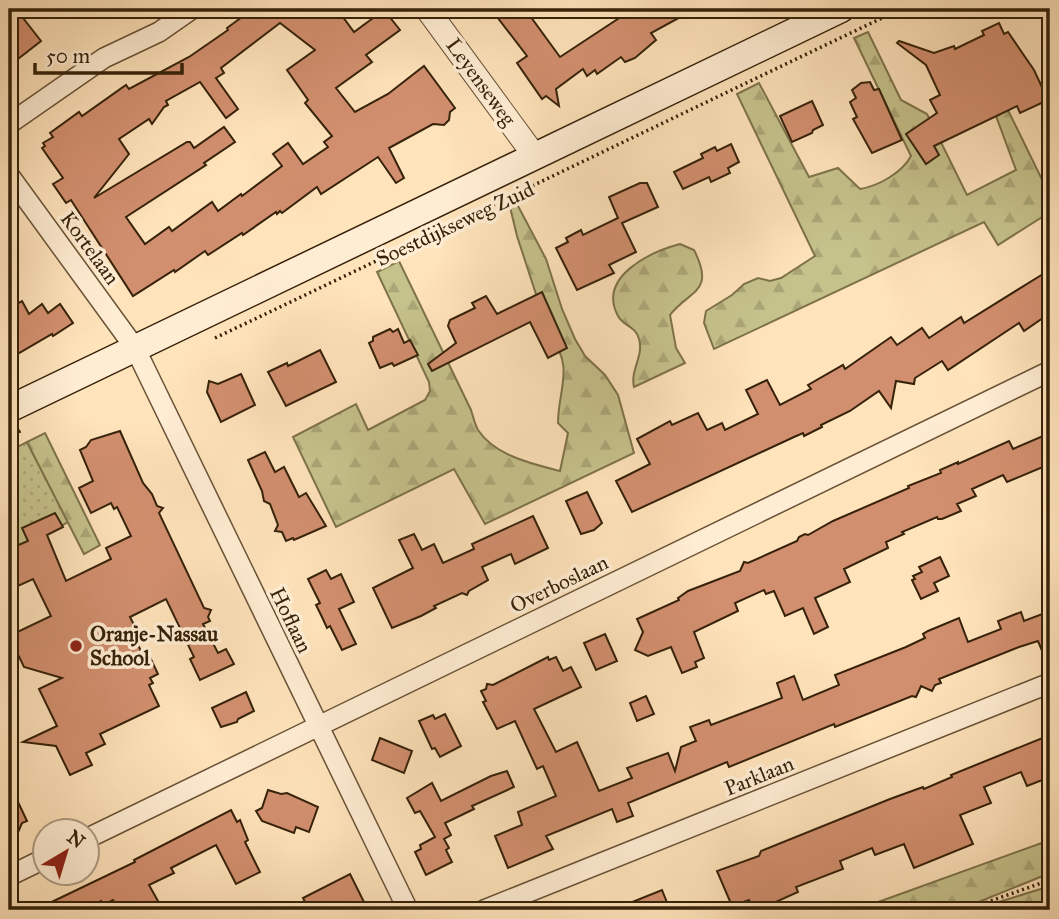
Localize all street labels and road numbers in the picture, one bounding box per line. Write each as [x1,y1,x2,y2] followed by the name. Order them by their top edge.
[440,33,522,131] street label: Leyenseweg
[372,176,539,272] street label: Soestdijkseweg Zuid
[55,206,125,290] street label: Kortelaan
[506,549,612,619] street label: Overboslaan
[264,583,318,657] street label: Hoflaan
[720,750,798,802] street label: Parklaan

